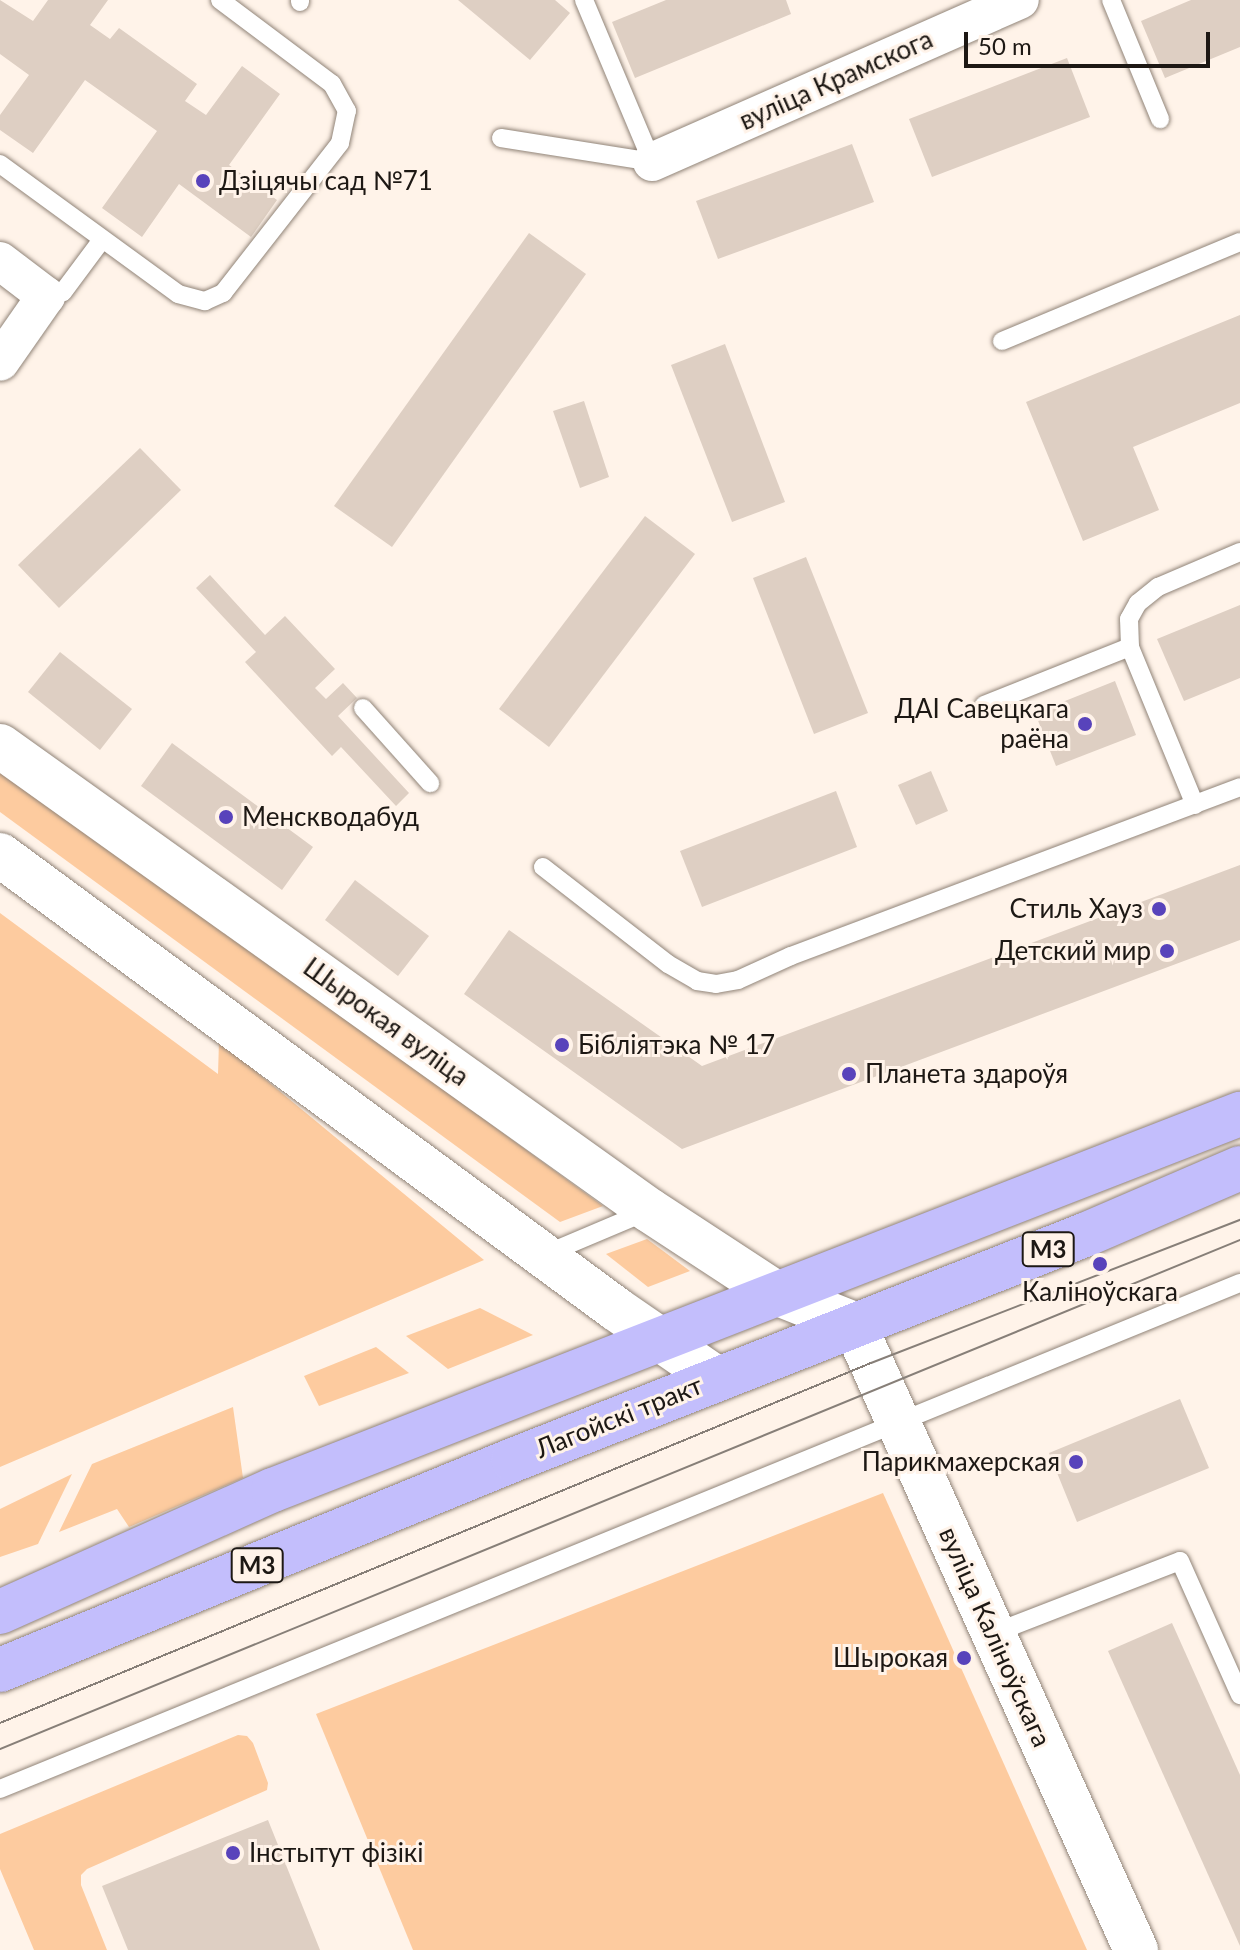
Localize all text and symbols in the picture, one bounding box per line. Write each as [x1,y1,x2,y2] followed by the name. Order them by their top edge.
[968,16,1214,66] scale bar
[735,23,937,137] street label: вуліца Крамскога
[978,31,1032,60] text: 50 m
[219,165,433,197] place label: Дзіцячы сад №71
[194,172,212,190] marker: Дзіцячы сад №71
[894,693,1069,754] place label: ДАІ Савецкага раёна
[1076,715,1094,733] marker: ДАІ Савецкага раёна
[242,801,419,833] place label: Менскводабуд
[217,808,235,826] marker: Менскводабуд
[1009,893,1143,925] place label: Стиль Хауз
[1150,900,1168,918] marker: Стиль Хауз
[995,935,1151,967] place label: Детский мир
[1158,942,1176,960] marker: Детский мир
[297,952,475,1092] street label: Шырокая вуліца
[578,1029,775,1061] place label: Бібліятэка № 17
[553,1036,571,1054] marker: Бібліятэка № 17
[865,1058,1068,1090] place label: Планета здароўя
[840,1065,858,1083] marker: Планета здароўя
[1020,1229,1076,1269] road number: М3
[1091,1255,1109,1273] marker: Каліноўскага
[1022,1276,1178,1308] place label: Каліноўскага
[531,1369,707,1465] street label: Лагойскі тракт
[862,1446,1060,1478] place label: Парикмахерская
[1067,1453,1085,1471] marker: Парикмахерская
[932,1522,1058,1752] street label: вуліца Каліноўскага
[229,1545,285,1585] road number: М3
[833,1642,948,1674] place label: Шырокая
[955,1649,973,1667] marker: Шырокая
[249,1837,424,1869] place label: Інстытут фізікі
[224,1844,242,1862] marker: Інстытут фізікі

